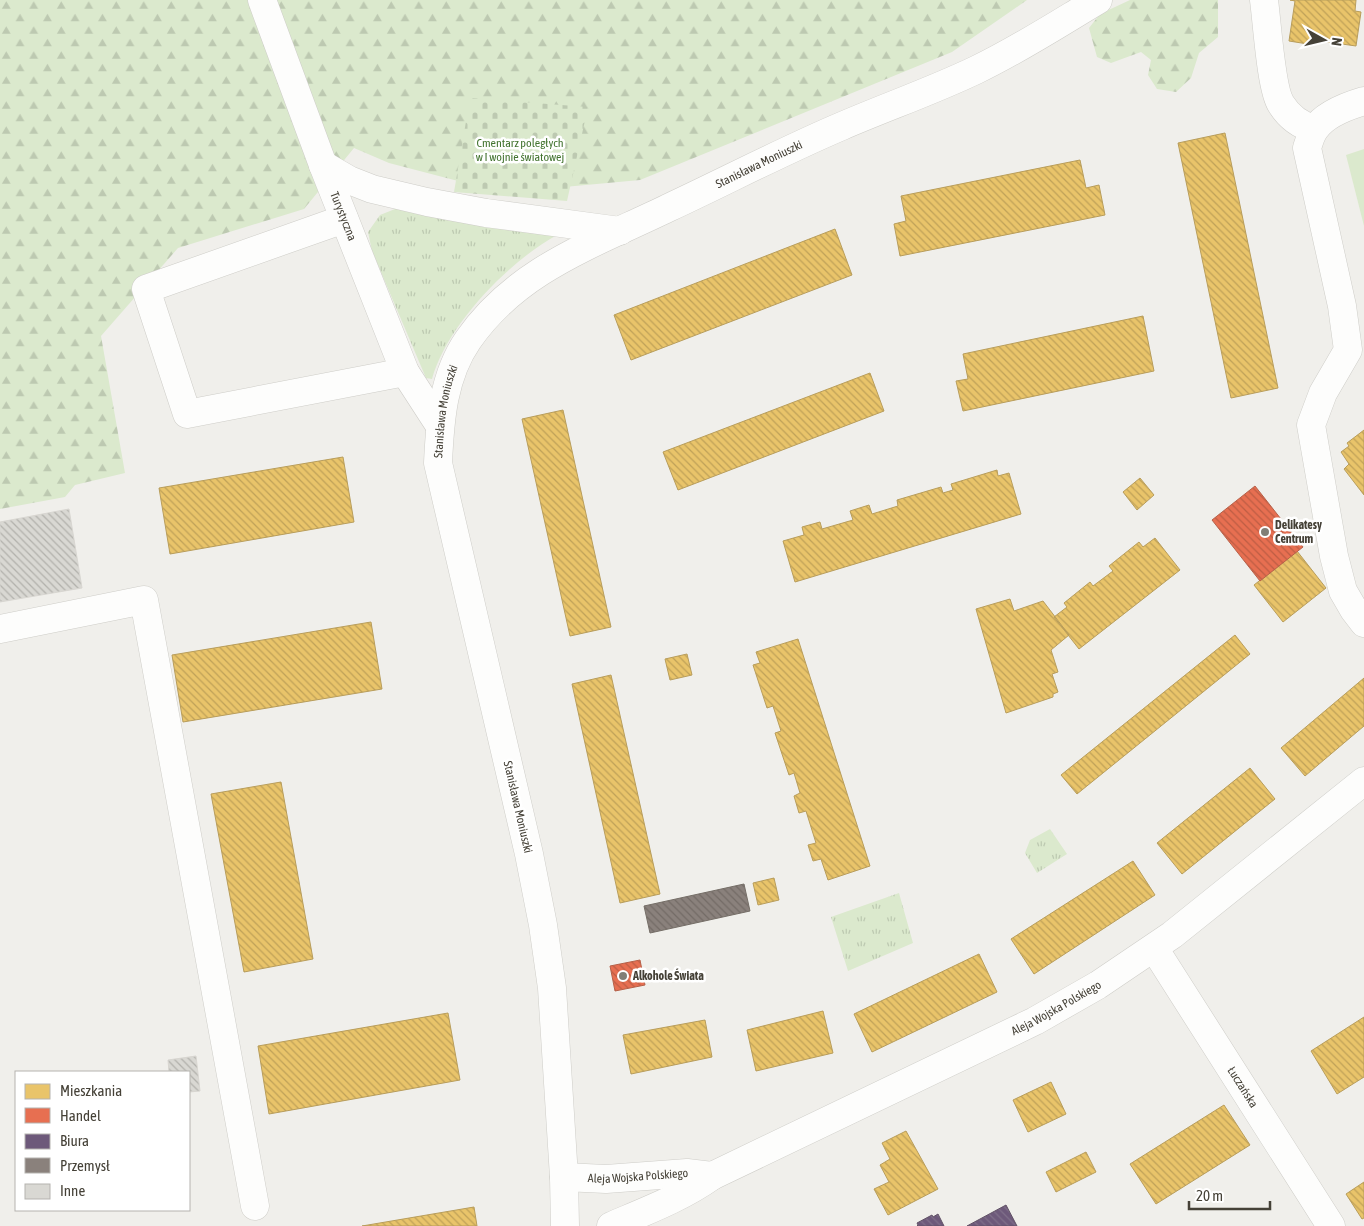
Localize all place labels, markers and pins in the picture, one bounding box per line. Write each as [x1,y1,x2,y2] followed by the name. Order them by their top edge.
[1275,518,1322,546] place label: Delikatesy Centrum
[1259,526,1271,538] marker: Delikatesy Centrum
[632,968,704,983] place label: Alkohole Świata
[617,970,629,982] marker: Alkohole Świata

